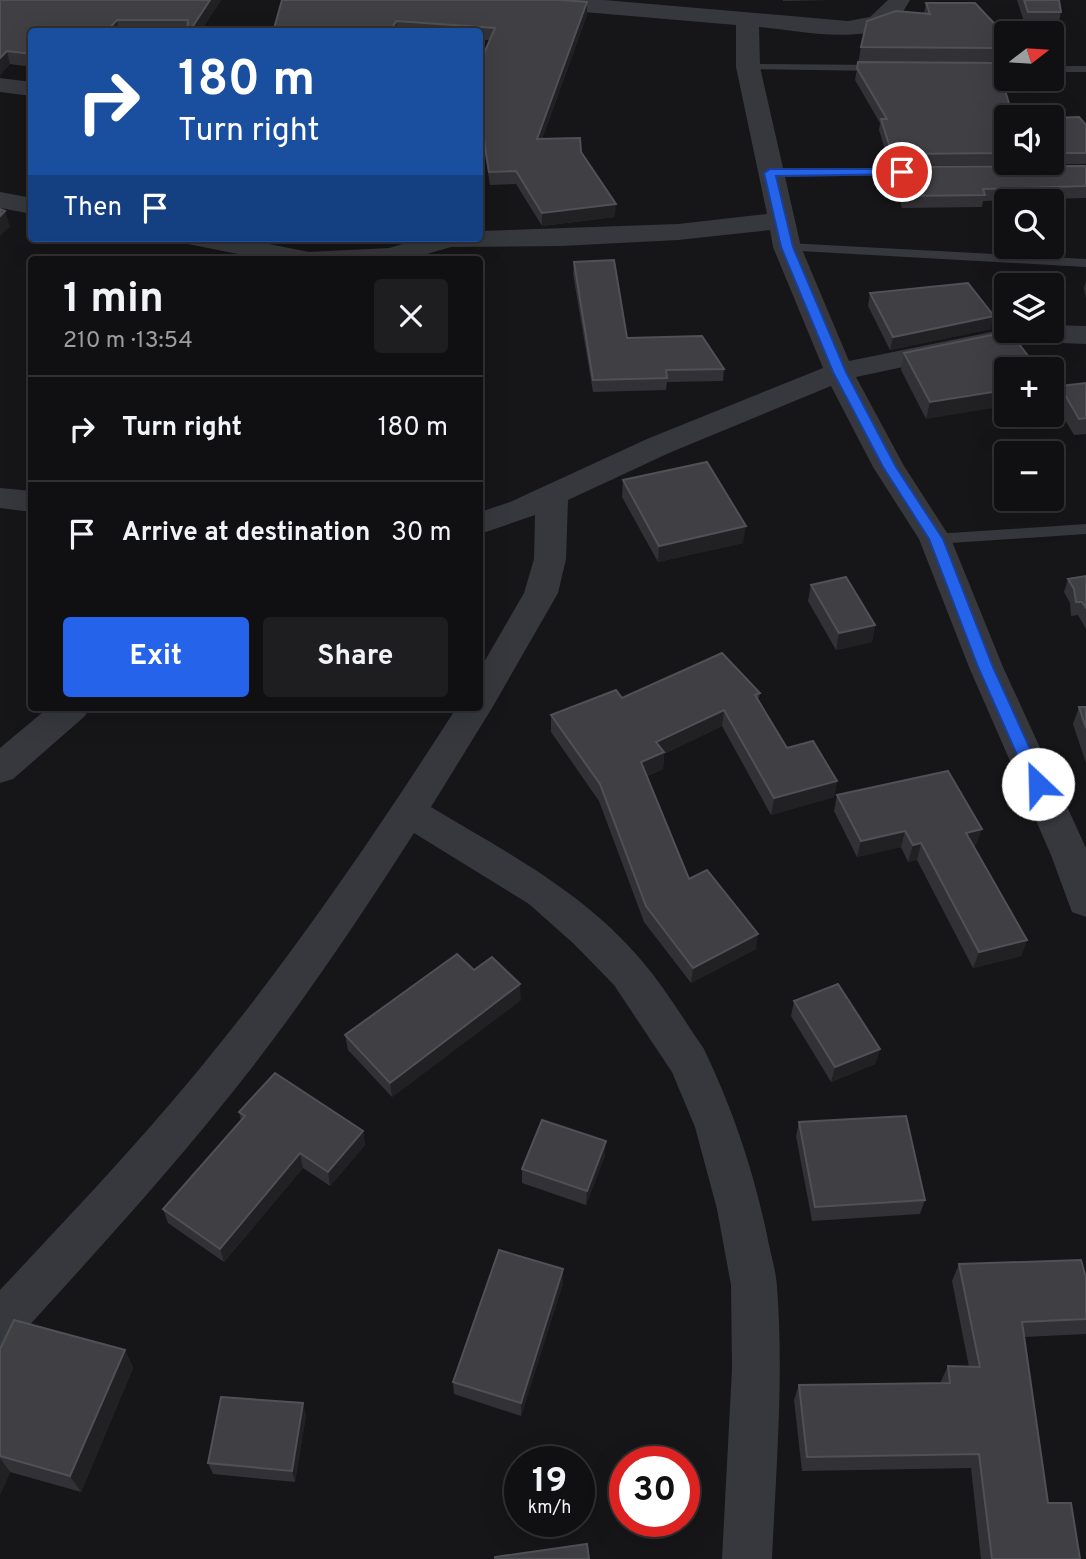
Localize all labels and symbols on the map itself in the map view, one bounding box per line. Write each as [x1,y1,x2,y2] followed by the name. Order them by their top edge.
[994,21,1064,91] north arrow
[872,142,932,202] pin
[1001,747,1075,821] position arrow
[609,1446,700,1537] speed limit sign: 30

